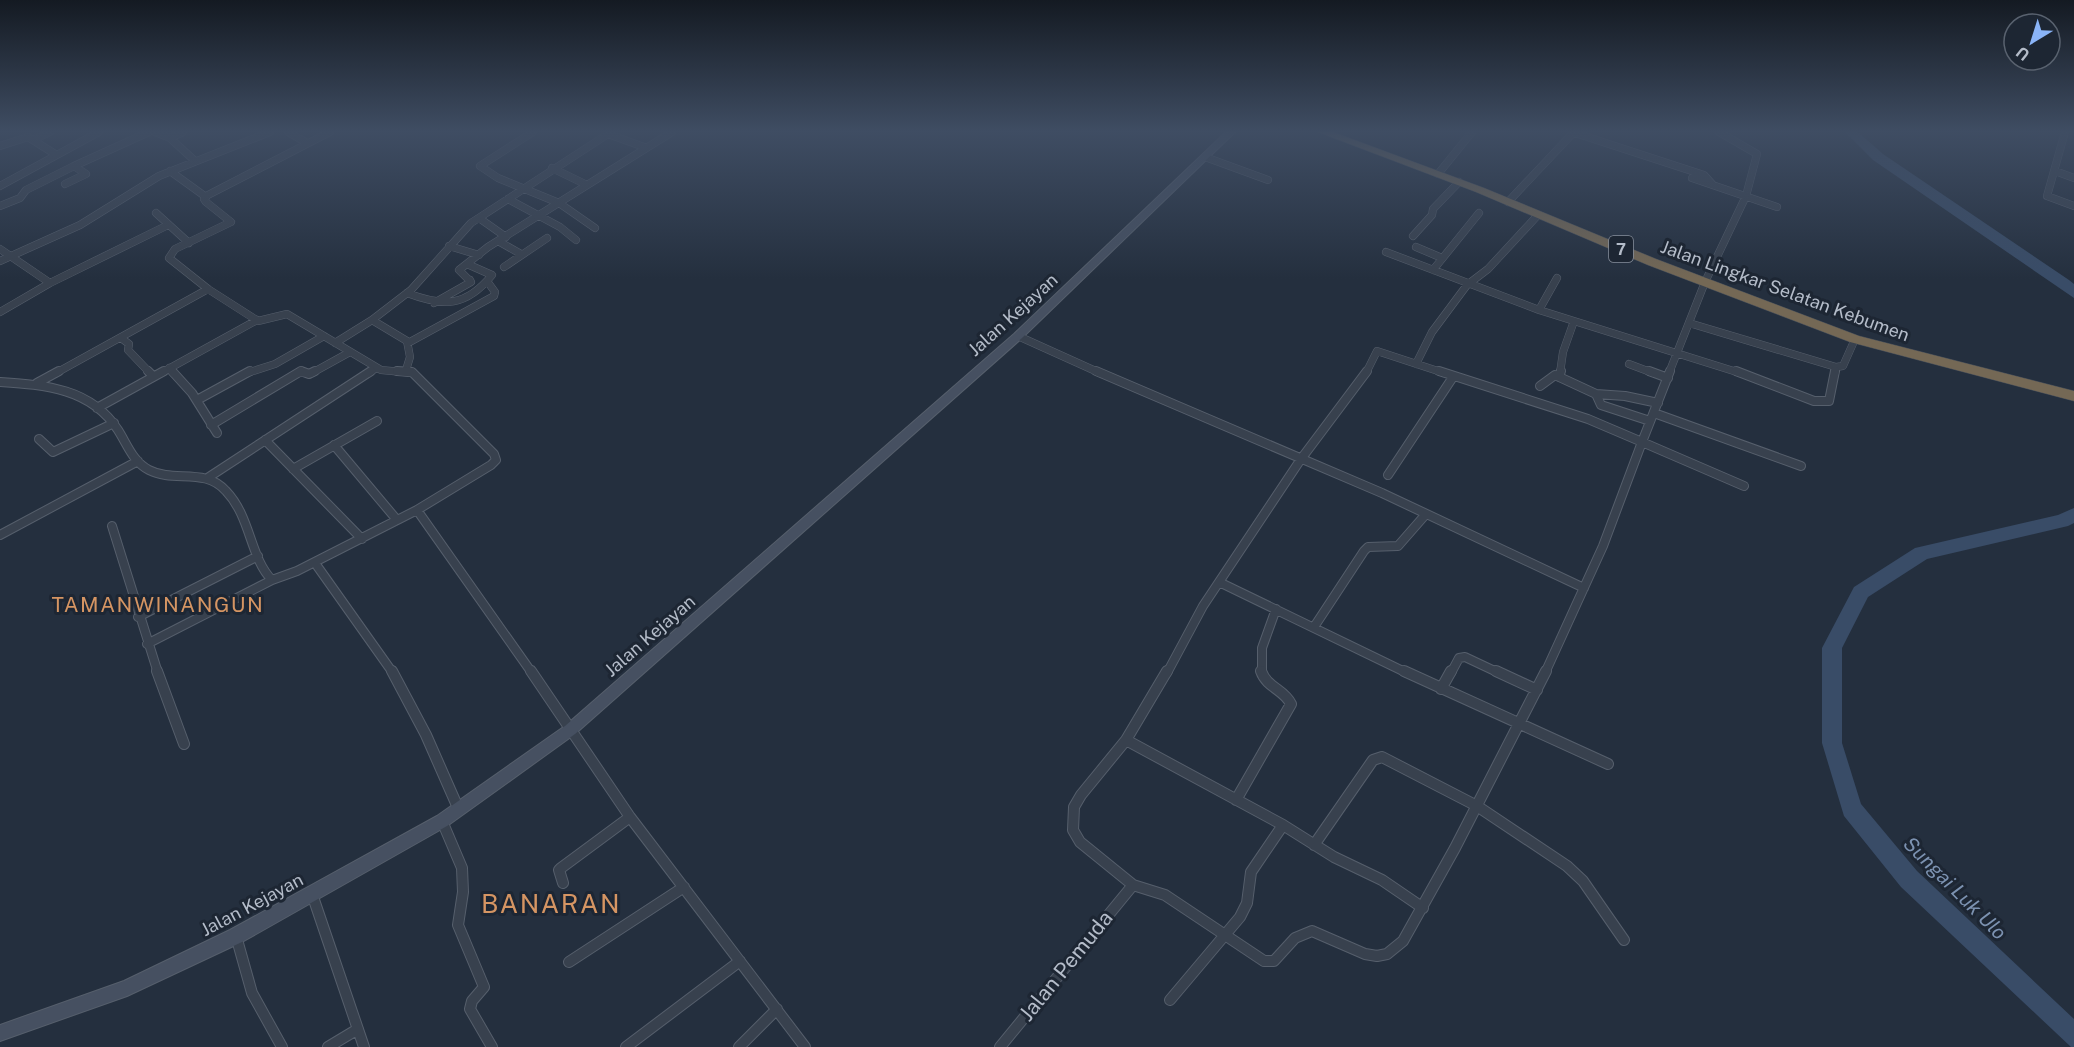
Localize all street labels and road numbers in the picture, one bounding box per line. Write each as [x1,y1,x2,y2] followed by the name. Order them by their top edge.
[1609,236,1633,262] road number: 7
[1658,236,1912,345] street label: Jalan Lingkar Selatan Kebumen
[964,269,1062,360] street label: Jalan Kejayan
[600,591,699,681] street label: Jalan Kejayan
[197,869,307,940] street label: Jalan Kejayan
[1014,906,1118,1026] street label: Jalan Pemuda

